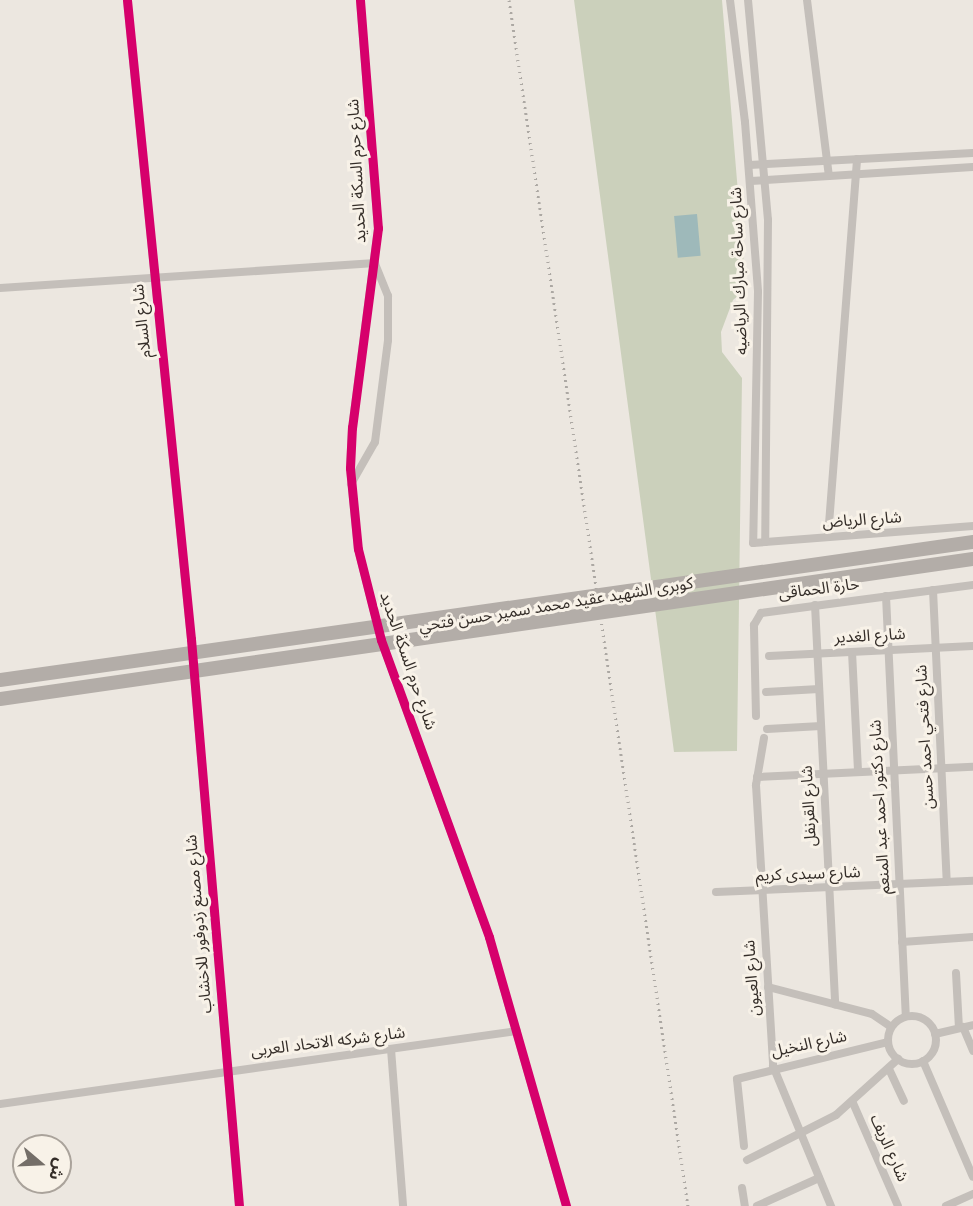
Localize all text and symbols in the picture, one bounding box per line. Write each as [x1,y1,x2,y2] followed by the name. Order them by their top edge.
[344,98,370,244] street label: شارع حرم السكة الحديد
[726,187,752,355] street label: شارع ساحة مبارك الرياضيه
[129,283,155,359] street label: شارع السلام
[822,508,902,532] street label: شارع الرياض
[418,574,694,636] street label: كوبرى الشهيد عقيد محمد سمير حسن فتحي
[778,575,860,603] street label: حارة الحماقى
[375,590,441,732] street label: شارع حرم السكة الحديد
[834,625,906,647] street label: شارع الغدير
[912,664,938,810] street label: شارع فتحي احمد حسن
[866,719,894,895] street label: شارع دكتور احمد عبد المنعم
[797,765,821,847] street label: شارع القرنفل
[182,834,216,1014] street label: شارع مصنع زدوفور للاخشاب
[755,863,861,885] street label: شارع سيدى كريم
[740,939,764,1017] street label: شارع العيون
[250,1023,406,1061] street label: شارع شركه الاتحاد العربى
[769,1027,849,1061] street label: شارع النخيل
[866,1111,912,1185] street label: شارع الريف
[12,1134,72,1194] north arrow
[44,1156,71,1183] text: ش

